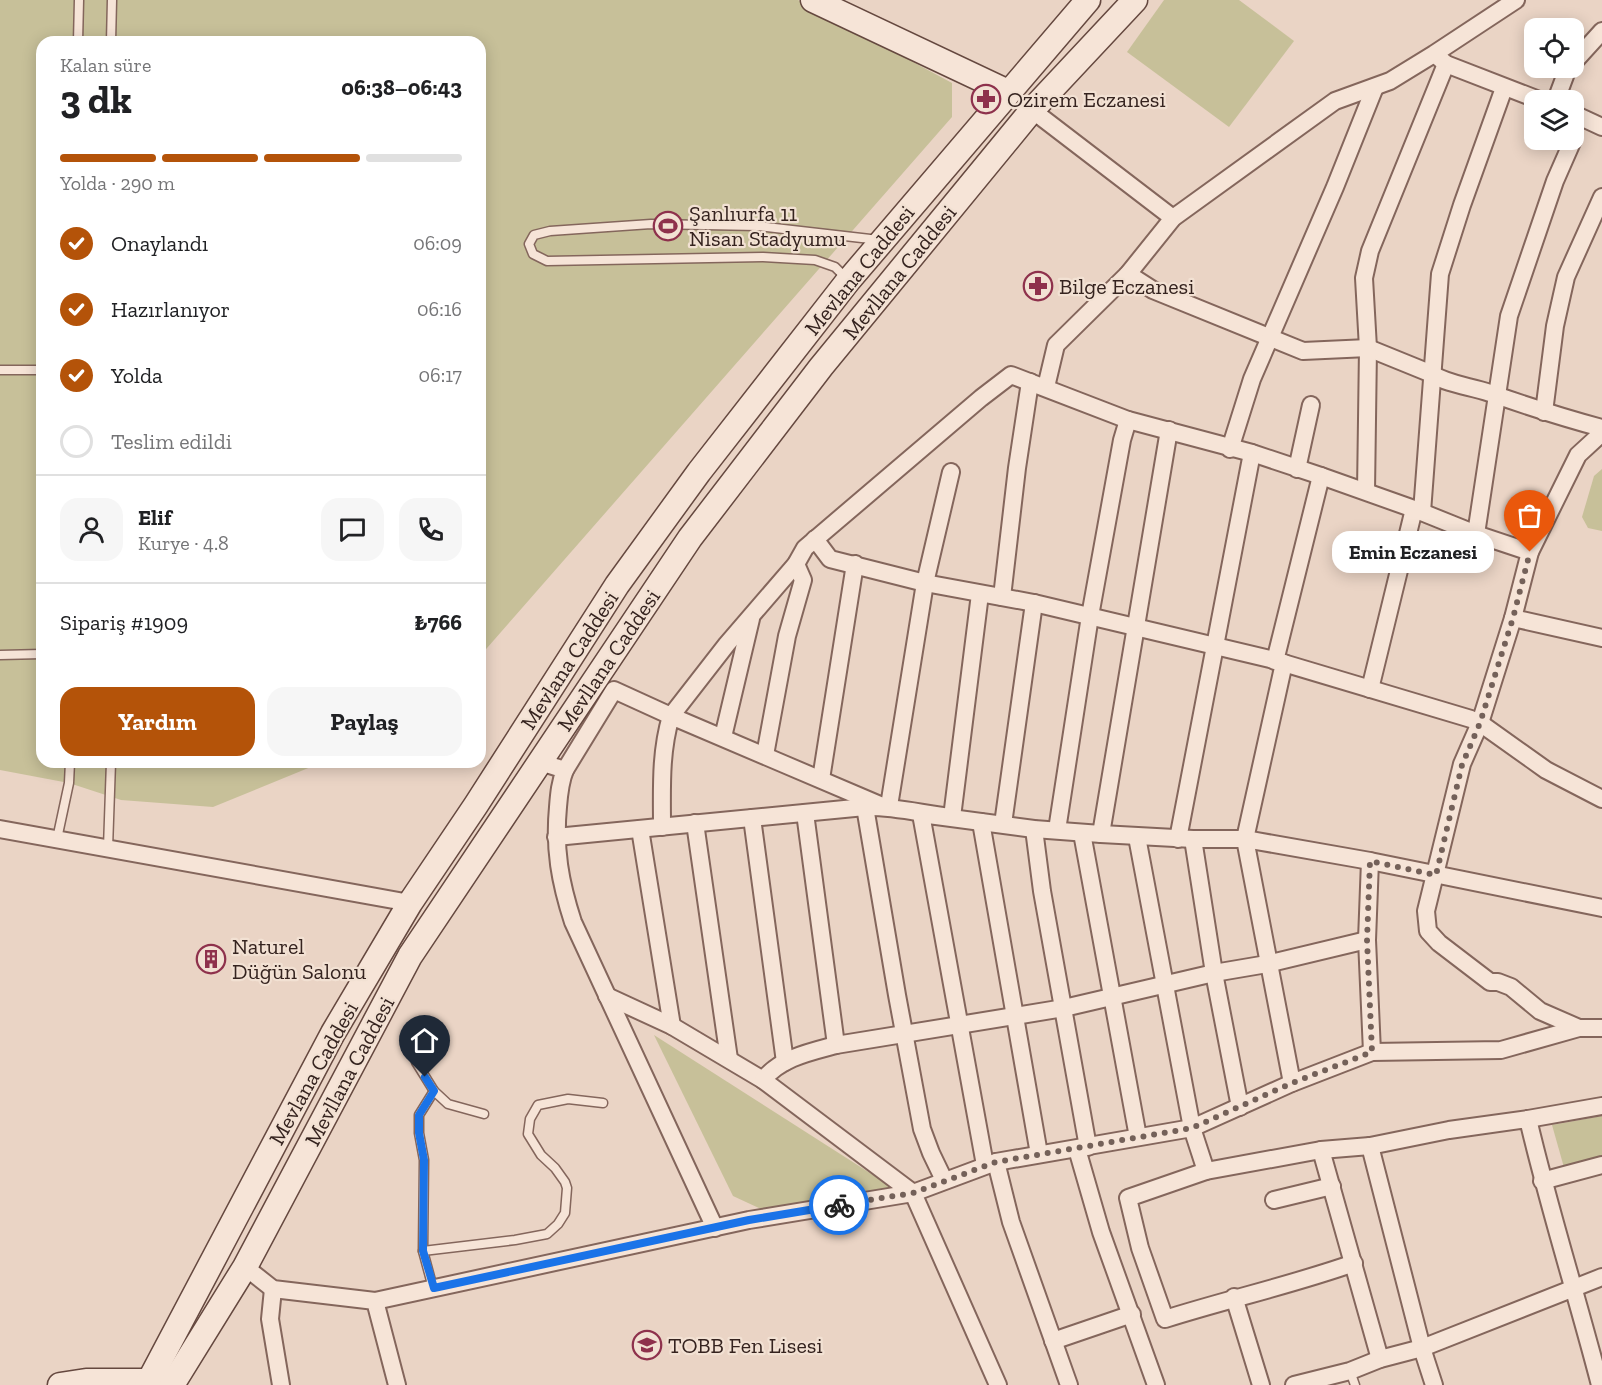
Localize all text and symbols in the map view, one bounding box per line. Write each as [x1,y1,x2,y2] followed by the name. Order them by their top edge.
[1524,18,1584,150] map controls
[1524,18,1584,78] button: locate
[60,53,151,77] text: Kalan süre
[341,74,462,101] text: 06:38–06:43
[60,76,132,123] text: 3 dk
[970,83,1002,115] pharmacy icon: Ozirem Eczanesi
[1007,86,1166,113] place label: Ozirem Eczanesi
[1524,90,1584,150] button: layers
[60,171,175,195] text: Yolda · 290 m
[689,200,847,252] place label: Şanlıurfa 11 Nisan Stadyumu
[799,200,920,341] street label: Mevlana Caddesi
[837,200,962,345] street label: Mevllana Caddesi
[652,210,684,242] sports icon: Şanlıurfa 11 Nisan Stadyumu
[60,227,93,260] icon: check
[111,230,208,257] text: Onaylandı
[413,231,462,255] text: 06:09
[1022,270,1054,302] pharmacy icon: Bilge Eczanesi
[1059,273,1194,300] place label: Bilge Eczanesi
[60,293,93,326] icon: check
[111,296,230,323] text: Hazırlanıyor
[417,297,462,321] text: 06:16
[60,359,93,392] icon: check
[111,362,163,389] text: Yolda
[419,363,462,387] text: 06:17
[111,428,232,455] text: Teslim edildi
[1504,490,1555,552] pin
[60,498,123,561] button: person
[321,498,384,561] button: chat
[399,498,462,561] button: phone
[1513,499,1546,532] icon: bag
[138,504,171,531] text: Elif
[138,531,229,555] text: Kurye · 4.8
[1332,531,1494,573] callout: Emin Eczanesi
[1349,540,1477,564] text: Emin Eczanesi
[551,584,666,736] street label: Mevllana Caddesi
[515,586,624,735] street label: Mevlana Caddesi
[60,609,188,636] text: Sipariş #1909
[414,609,462,636] text: ₺766
[60,687,255,756] button: Yardım
[267,687,462,756] button: Paylaş
[232,933,367,985] place label: Naturel Düğün Salonu
[195,943,227,975] building icon: Naturel Düğün Salonu
[299,992,400,1151] street label: Mevllana Caddesi
[263,997,364,1150] street label: Mevlana Caddesi
[399,1015,450,1077] pin
[408,1024,441,1057] icon: home
[809,1175,869,1235] courier
[823,1189,856,1222] icon: bike
[631,1329,663,1361] school or university icon: TOBB Fen Lisesi
[668,1332,823,1359] place label: TOBB Fen Lisesi

